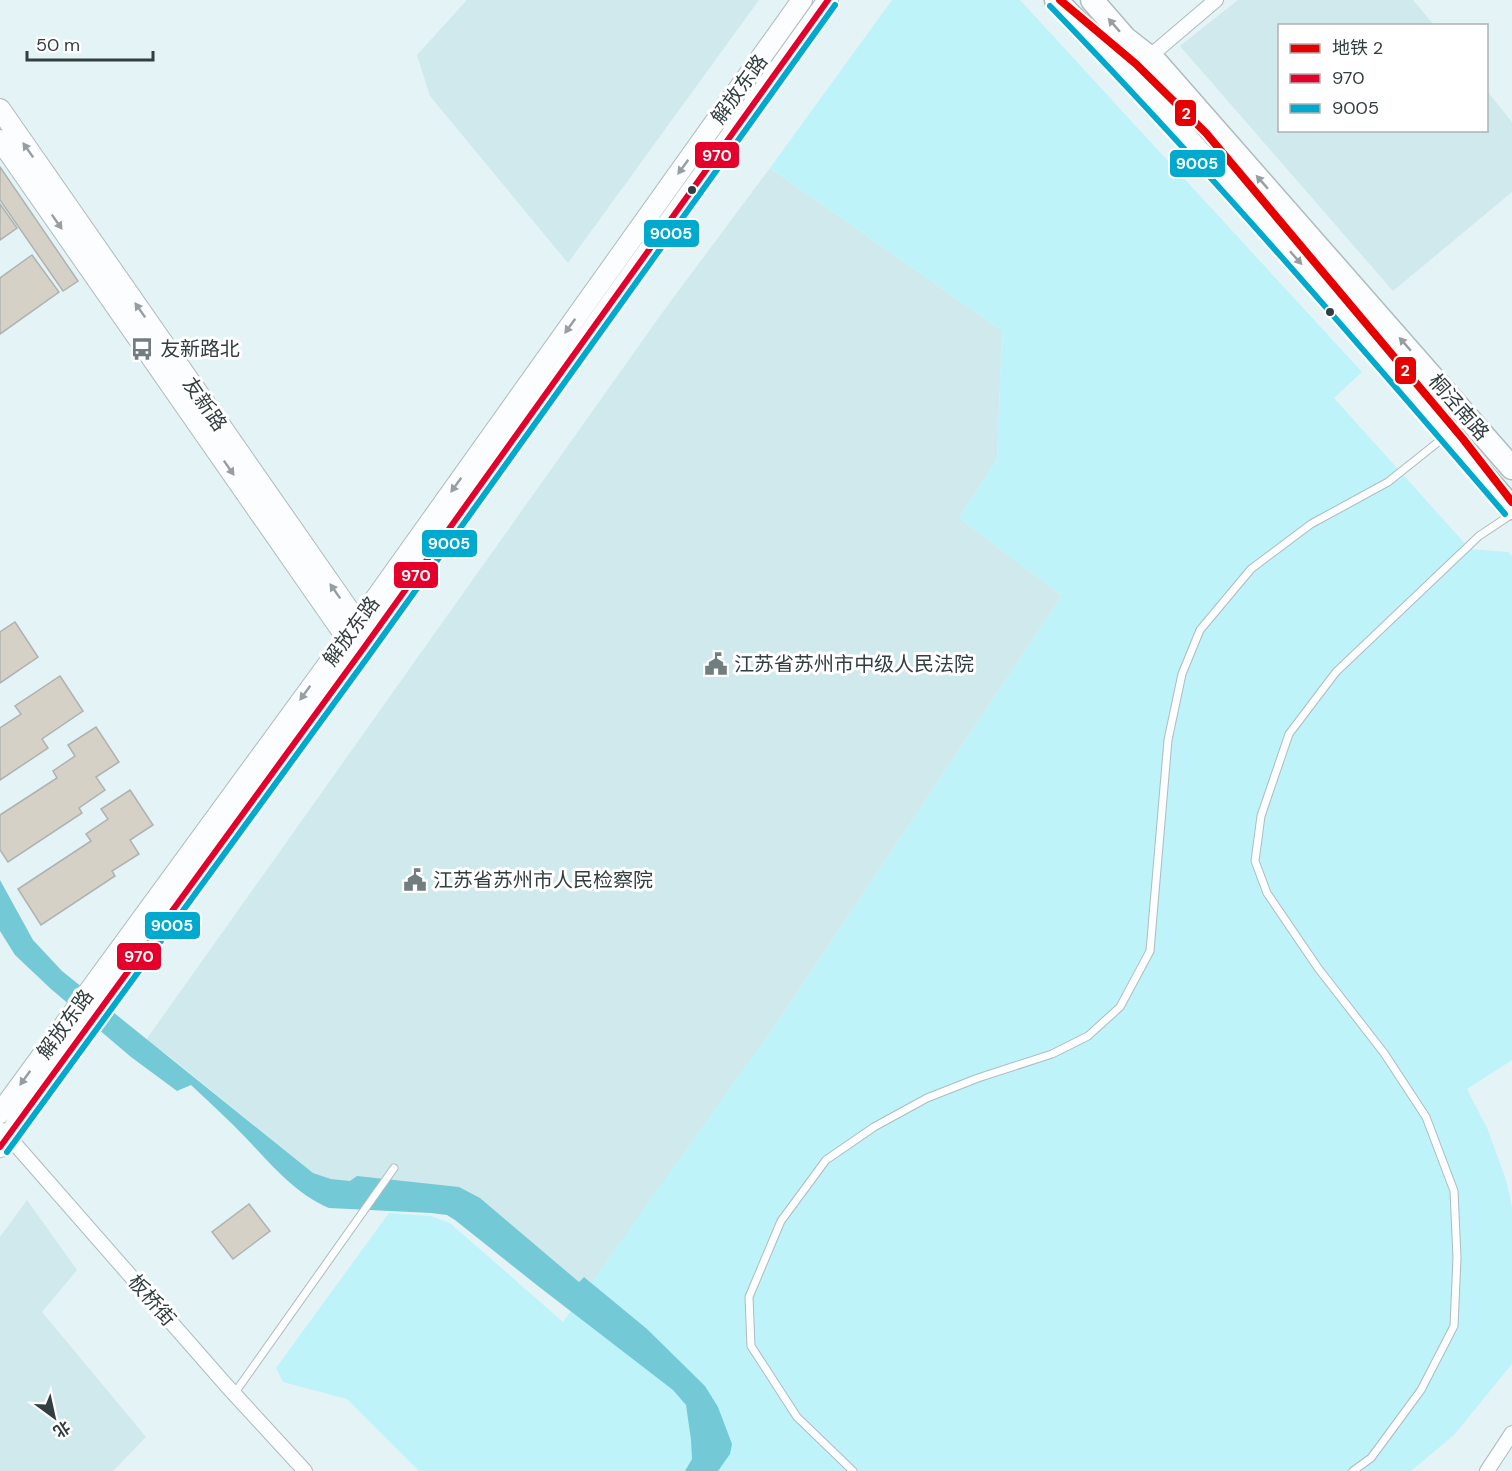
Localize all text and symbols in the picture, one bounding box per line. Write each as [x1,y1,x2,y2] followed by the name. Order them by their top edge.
[1108,18,1121,33] one-way arrow
[27,24,153,62] scale bar
[1278,24,1488,132] legend
[36,33,80,57] text: 50 m
[1332,36,1383,60] text: 地铁 2
[705,49,773,129] street label: 解放东路
[1332,66,1365,90] text: 970
[1332,96,1379,120] text: 9005
[1174,99,1197,127] line badge: 2
[1181,103,1191,124] text: 2
[694,141,740,169] line badge: 970
[22,143,34,159] one-way arrow
[702,145,732,166] text: 970
[1169,149,1226,178] line badge: 9005
[1176,153,1218,174] text: 9005
[677,159,689,175] one-way arrow
[1256,175,1269,190] one-way arrow
[686,184,698,196] unlabelled marker
[51,214,62,230] one-way arrow
[643,219,700,248] line badge: 9005
[650,223,692,244] text: 9005
[1289,251,1303,266] one-way arrow
[134,303,146,319] one-way arrow
[1324,306,1336,318] unlabelled marker
[564,317,576,333] one-way arrow
[129,336,155,362] bus stop icon: 友新路北
[160,336,240,362] place label: 友新路北
[1399,337,1412,352] one-way arrow
[1394,356,1417,385] line badge: 2
[1400,360,1410,381] text: 2
[1423,368,1495,446] street label: 桐泾南路
[177,372,233,436] street label: 友新路
[223,460,235,476] one-way arrow
[450,476,462,492] one-way arrow
[421,529,478,558] line badge: 9005
[428,533,470,554] text: 9005
[393,561,439,589] line badge: 970
[401,565,431,586] text: 970
[330,583,341,599] one-way arrow
[317,591,385,671] street label: 解放东路
[703,651,729,677] public building icon: 江苏省苏州市中级人民法院
[734,651,974,677] place label: 江苏省苏州市中级人民法院
[299,685,311,701] one-way arrow
[402,867,428,893] public building icon: 江苏省苏州市人民检察院
[433,867,653,893] place label: 江苏省苏州市人民检察院
[144,911,201,940] line badge: 9005
[151,915,193,936] text: 9005
[116,942,162,971] line badge: 970
[124,946,154,967] text: 970
[31,984,99,1064] street label: 解放东路
[20,1070,32,1085] one-way arrow
[123,1269,181,1331] street label: 板桥街
[24,1387,84,1447] north arrow
[49,1416,74,1442] text: 北

